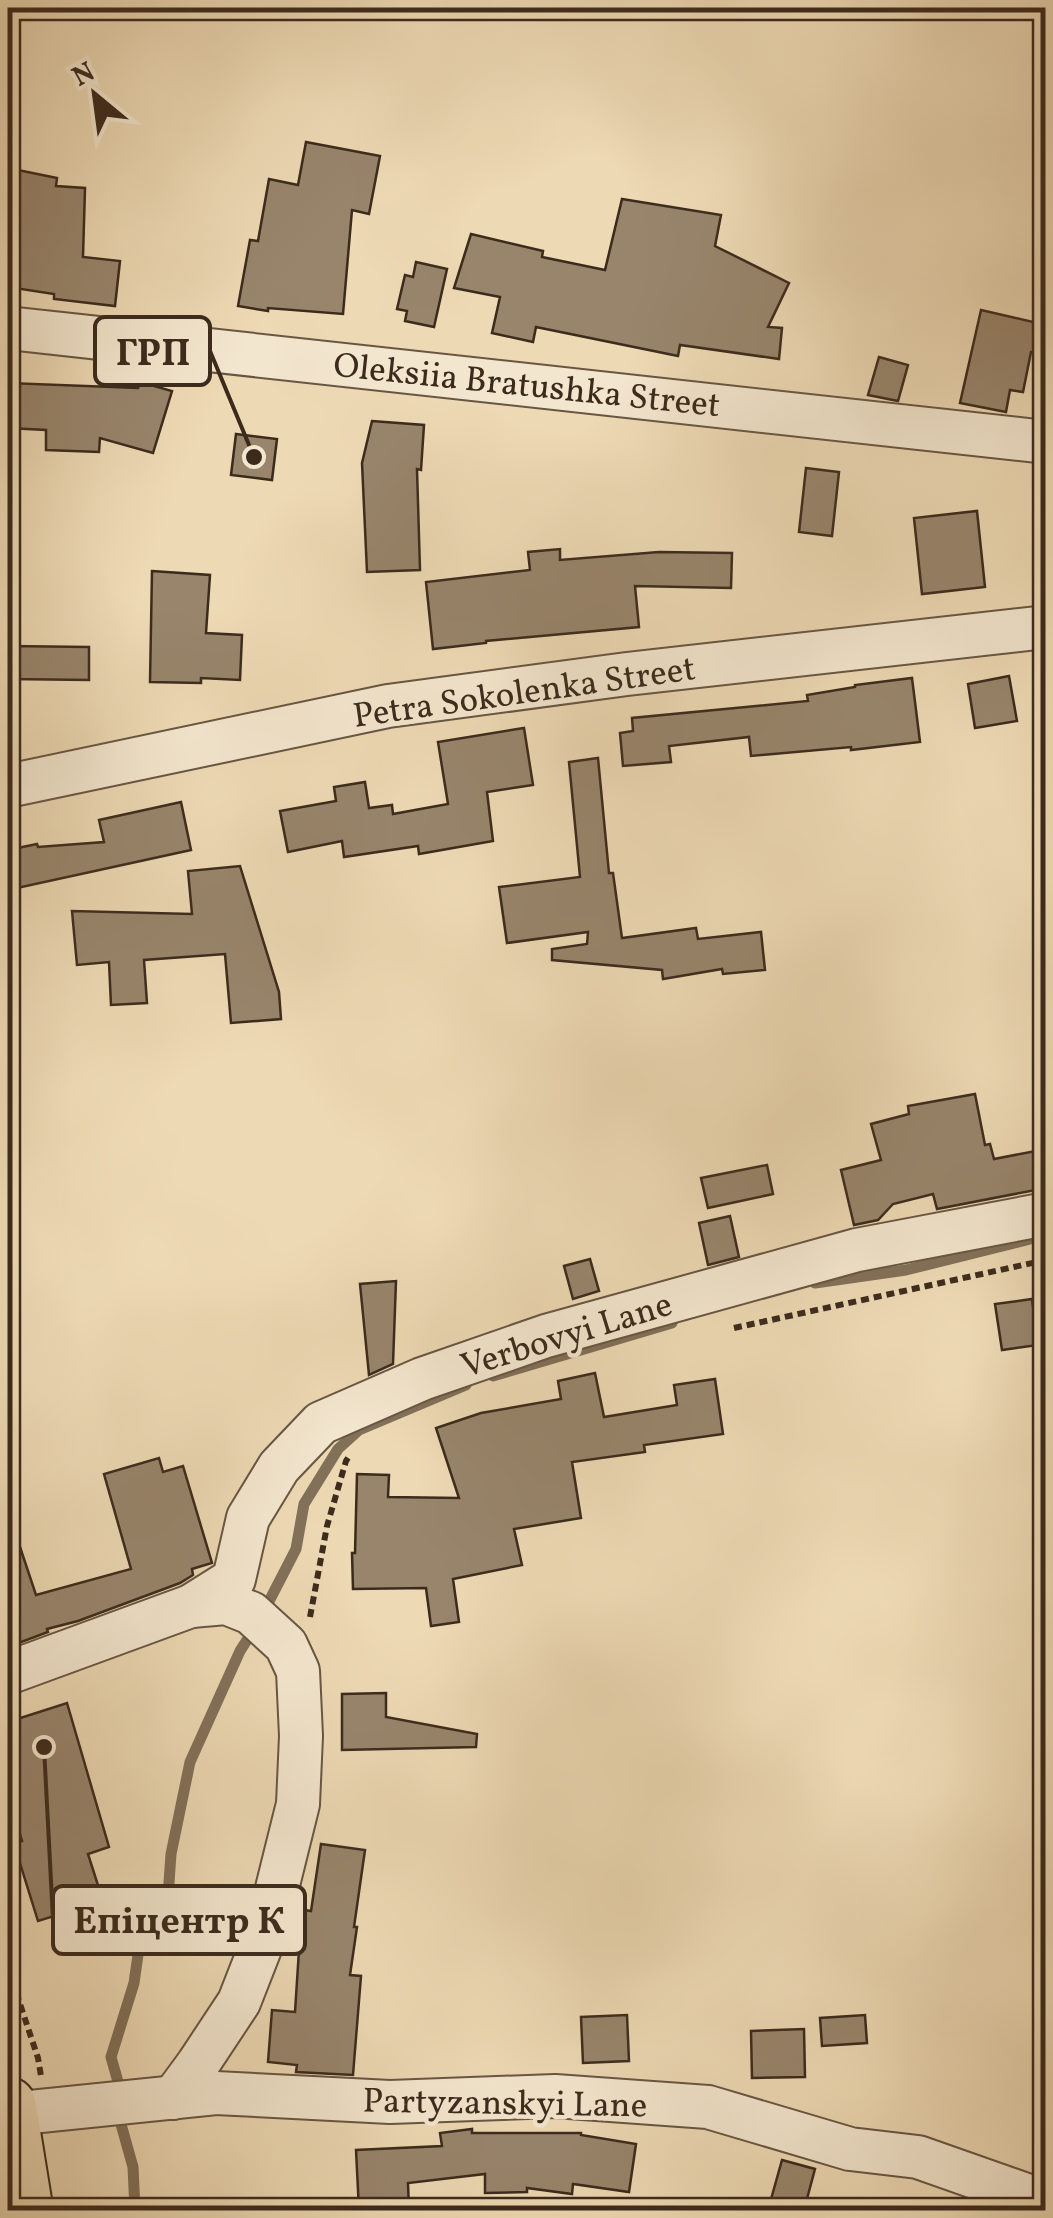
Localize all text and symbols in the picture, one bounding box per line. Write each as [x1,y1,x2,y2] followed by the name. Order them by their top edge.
[45,45,145,145] north arrow
[66,53,102,97] text: N
[95,317,210,385] callout: ГРП
[116,329,190,382] text: ГРП
[331,343,722,431] street label: Oleksiia Bratushka Street
[350,646,699,742] street label: Petra Sokolenka Street
[455,1282,679,1392] street label: Verbovyi Lane
[53,1886,305,1954] callout: Епіцентр К
[73,1897,285,1950] text: Епіцентр К
[362,2079,648,2131] street label: Partyzanskyi Lane

